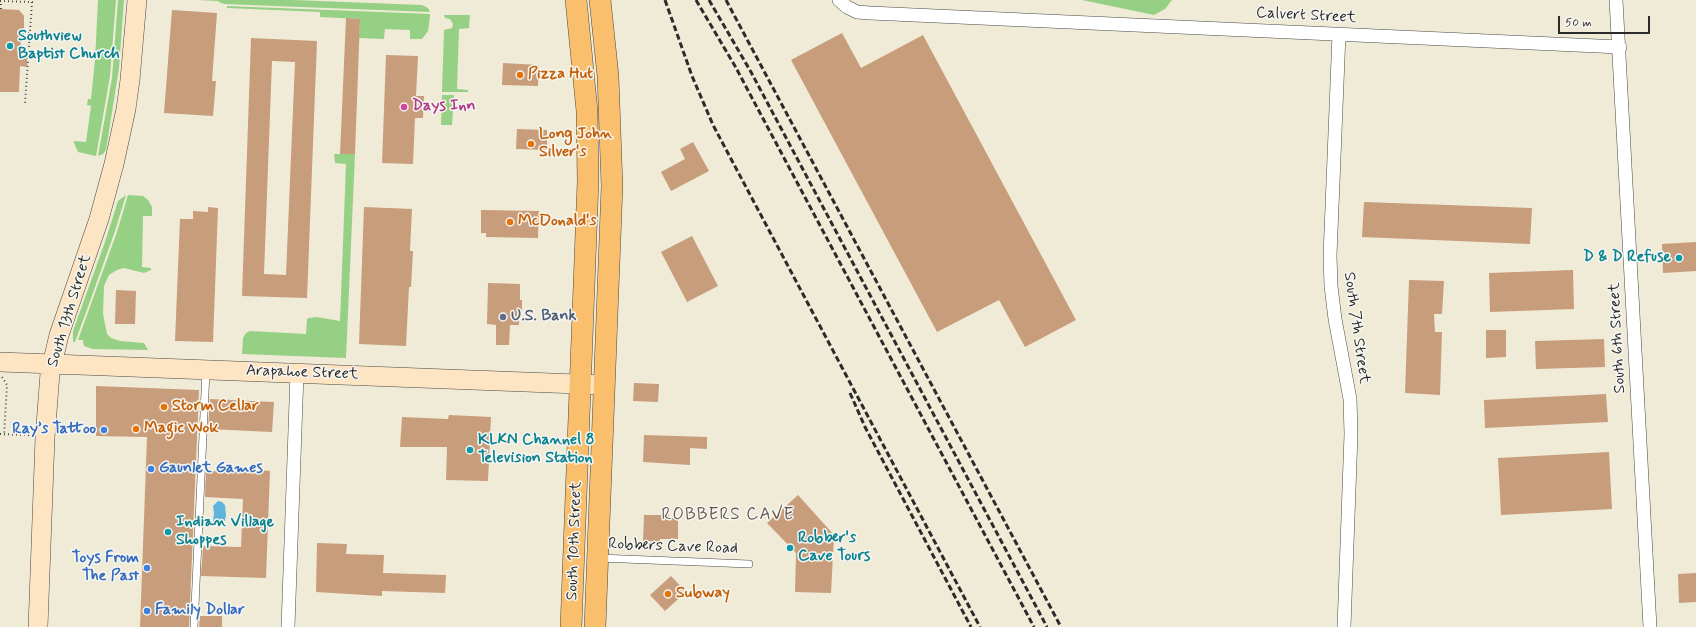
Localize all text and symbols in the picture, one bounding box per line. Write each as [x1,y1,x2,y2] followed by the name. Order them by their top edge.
[1255,4,1357,28] street label: Calvert Street
[1560,8,1652,34] scale bar
[1565,15,1592,31] text: 50 m
[18,27,120,65] place label: Southview Baptist Church
[5,41,15,51] marker: Southview Baptist Church
[528,65,593,85] place label: Pizza Hut
[515,70,525,80] marker: Pizza Hut
[412,97,476,117] place label: Days Inn
[399,102,409,112] marker: Days Inn
[539,125,613,163] place label: Long John Silver's
[526,139,536,149] marker: Long John Silver's
[518,212,597,232] place label: McDonald's
[505,217,515,227] marker: McDonald's
[1583,248,1671,268] place label: D & D Refuse
[44,252,96,370] street label: South 13th Street
[1674,253,1684,263] marker: D & D Refuse
[1339,271,1373,385] street label: South 7th Street
[1606,282,1630,394] street label: South 6th Street
[511,307,577,327] place label: U.S. Bank
[498,312,508,322] marker: U.S. Bank
[245,361,359,385] street label: Arapahoe Street
[172,397,259,417] place label: Storm Cellar
[159,402,169,412] marker: Storm Cellar
[144,419,218,439] place label: Magic Wok
[12,420,96,440] place label: Ray’s Tattoo
[131,424,141,434] marker: Magic Wok
[99,425,109,435] marker: Ray’s Tattoo
[478,431,594,469] place label: KLKN Channel 8 Television Station
[465,445,475,455] marker: KLKN Channel 8 Television Station
[159,459,263,479] place label: Gaunlet Games
[146,464,156,474] marker: Gaunlet Games
[563,481,587,601] street label: South 10th Street
[660,505,796,525] district label: ROBBERS CAVE
[176,513,274,551] place label: Indian Village Shoppes
[163,527,173,537] marker: Indian Village Shoppes
[798,529,870,567] place label: Robber's Cave Tours
[608,535,738,559] street label: Robbers Cave Road
[785,543,795,553] marker: Robber's Cave Tours
[72,549,139,587] place label: Toys From The Past
[142,563,152,573] marker: Toys From The Past
[676,584,730,604] place label: Subway
[663,589,673,599] marker: Subway
[155,601,245,621] place label: Family Dollar
[142,606,152,616] marker: Family Dollar

